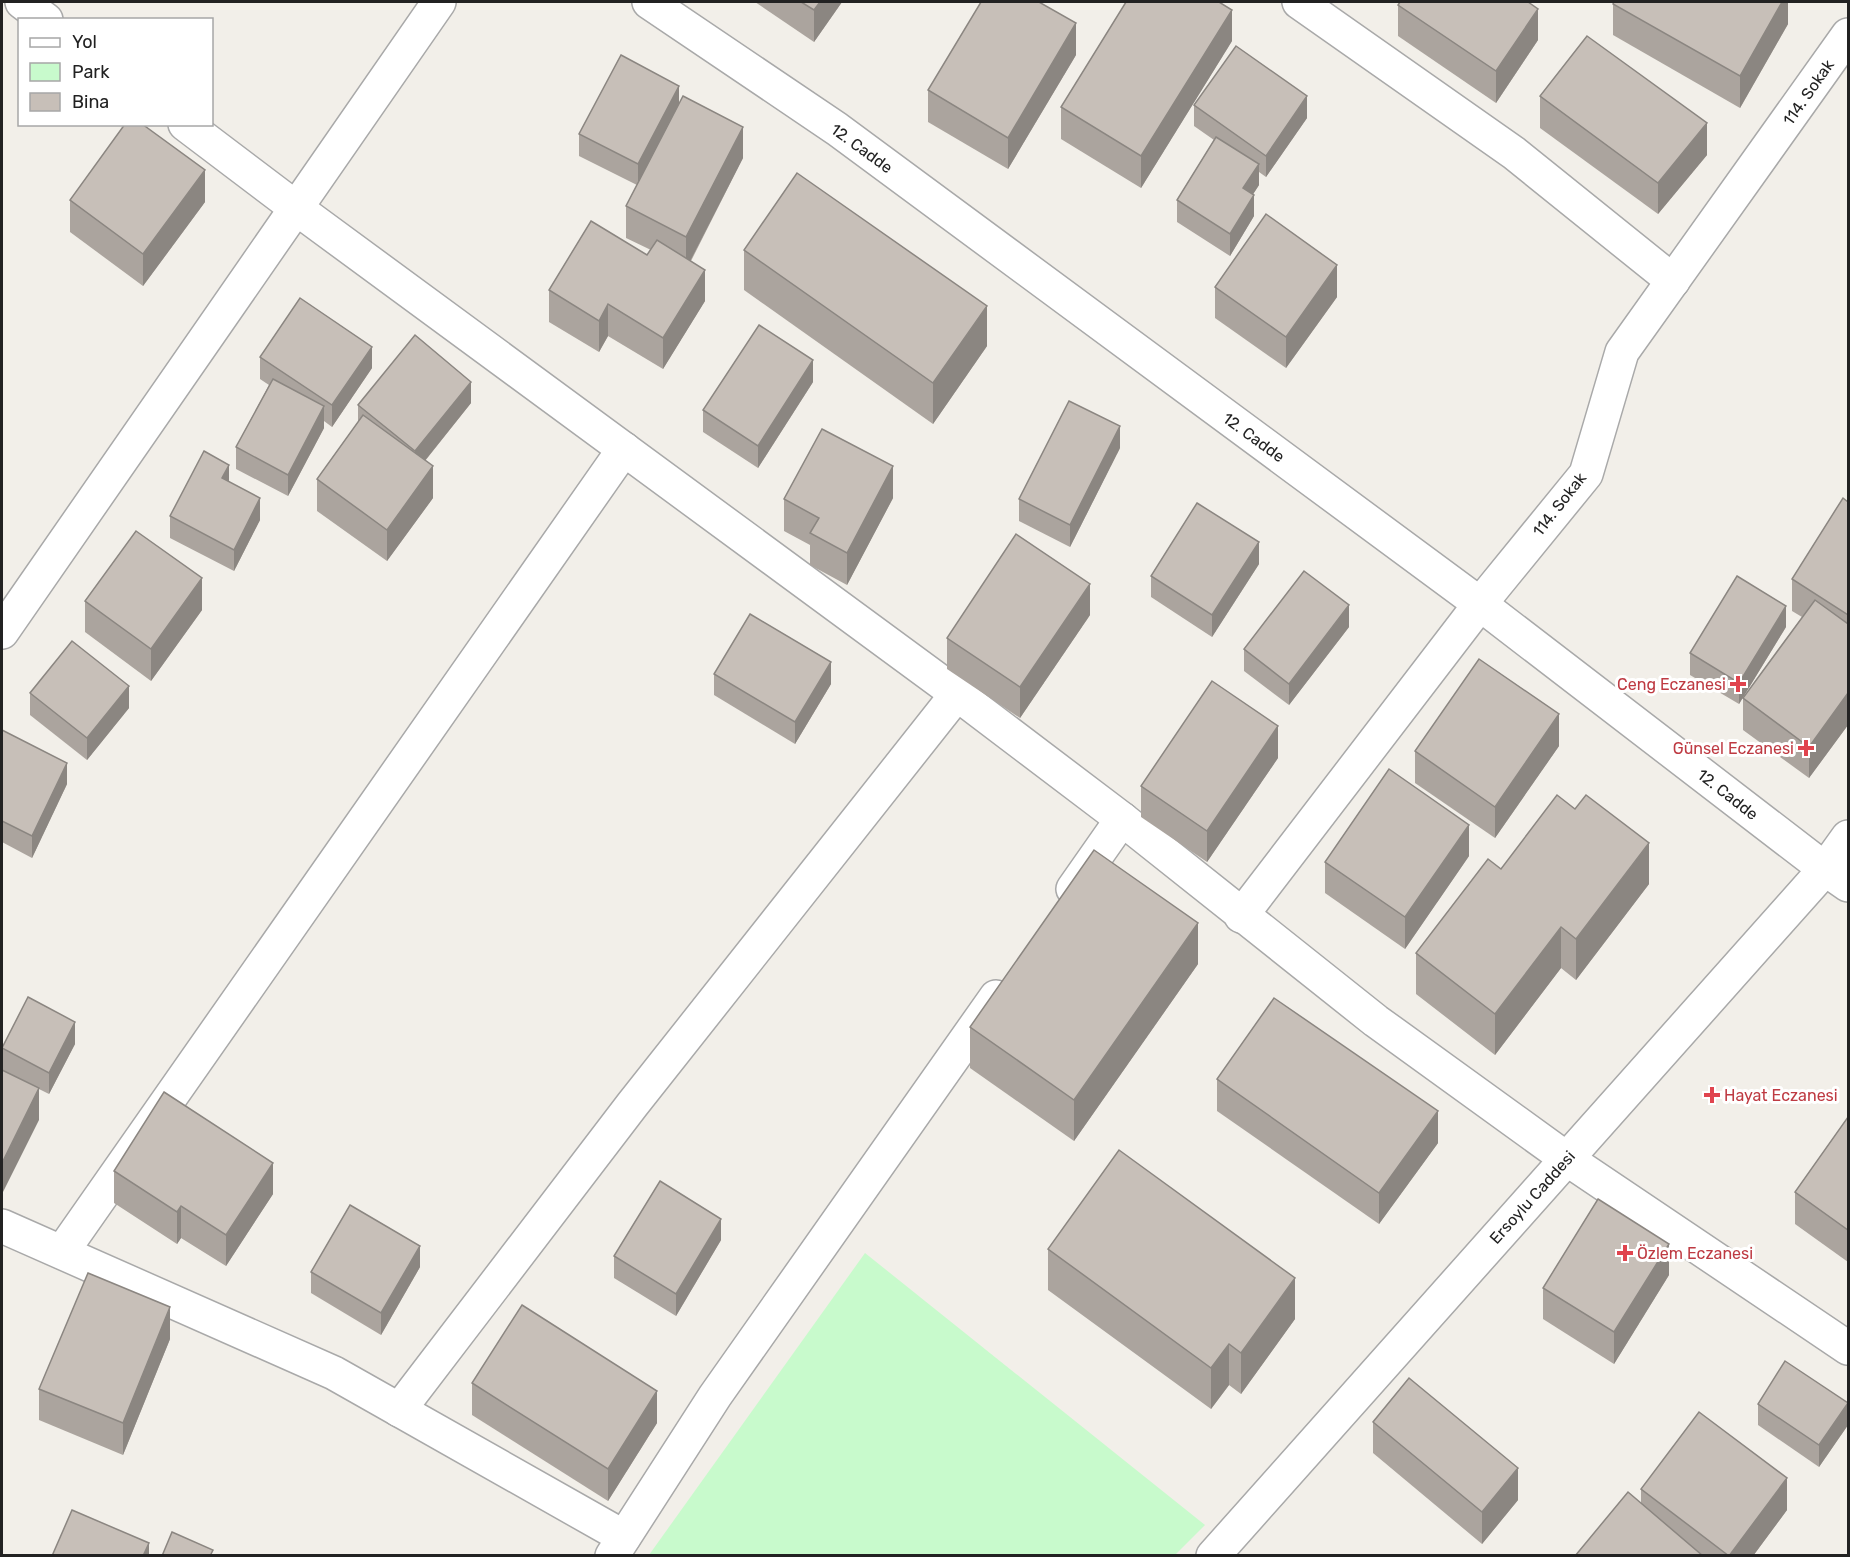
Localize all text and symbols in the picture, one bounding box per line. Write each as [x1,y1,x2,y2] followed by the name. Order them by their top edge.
[18,18,213,126] legend
[72,31,97,53] text: Yol
[1779,55,1838,129] street label: 114. Sokak
[72,61,110,83] text: Park
[72,91,109,113] text: Bina
[827,120,896,177] street label: 12. Cadde
[1219,409,1288,466] street label: 12. Cadde
[1529,468,1591,540] street label: 114. Sokak
[1617,675,1726,694] place label: Ceng Eczanesi
[1731,677,1745,691] marker: Ceng Eczanesi
[1673,739,1794,758] place label: Günsel Eczanesi
[1799,741,1813,755] marker: Günsel Eczanesi
[1694,765,1762,824] street label: 12. Cadde
[1724,1086,1838,1105] place label: Hayat Eczanesi
[1705,1088,1719,1102] marker: Hayat Eczanesi
[1486,1147,1579,1248] street label: Ersoylu Caddesi
[1637,1244,1753,1263] place label: Özlem Eczanesi
[1618,1246,1632,1260] marker: Özlem Eczanesi

